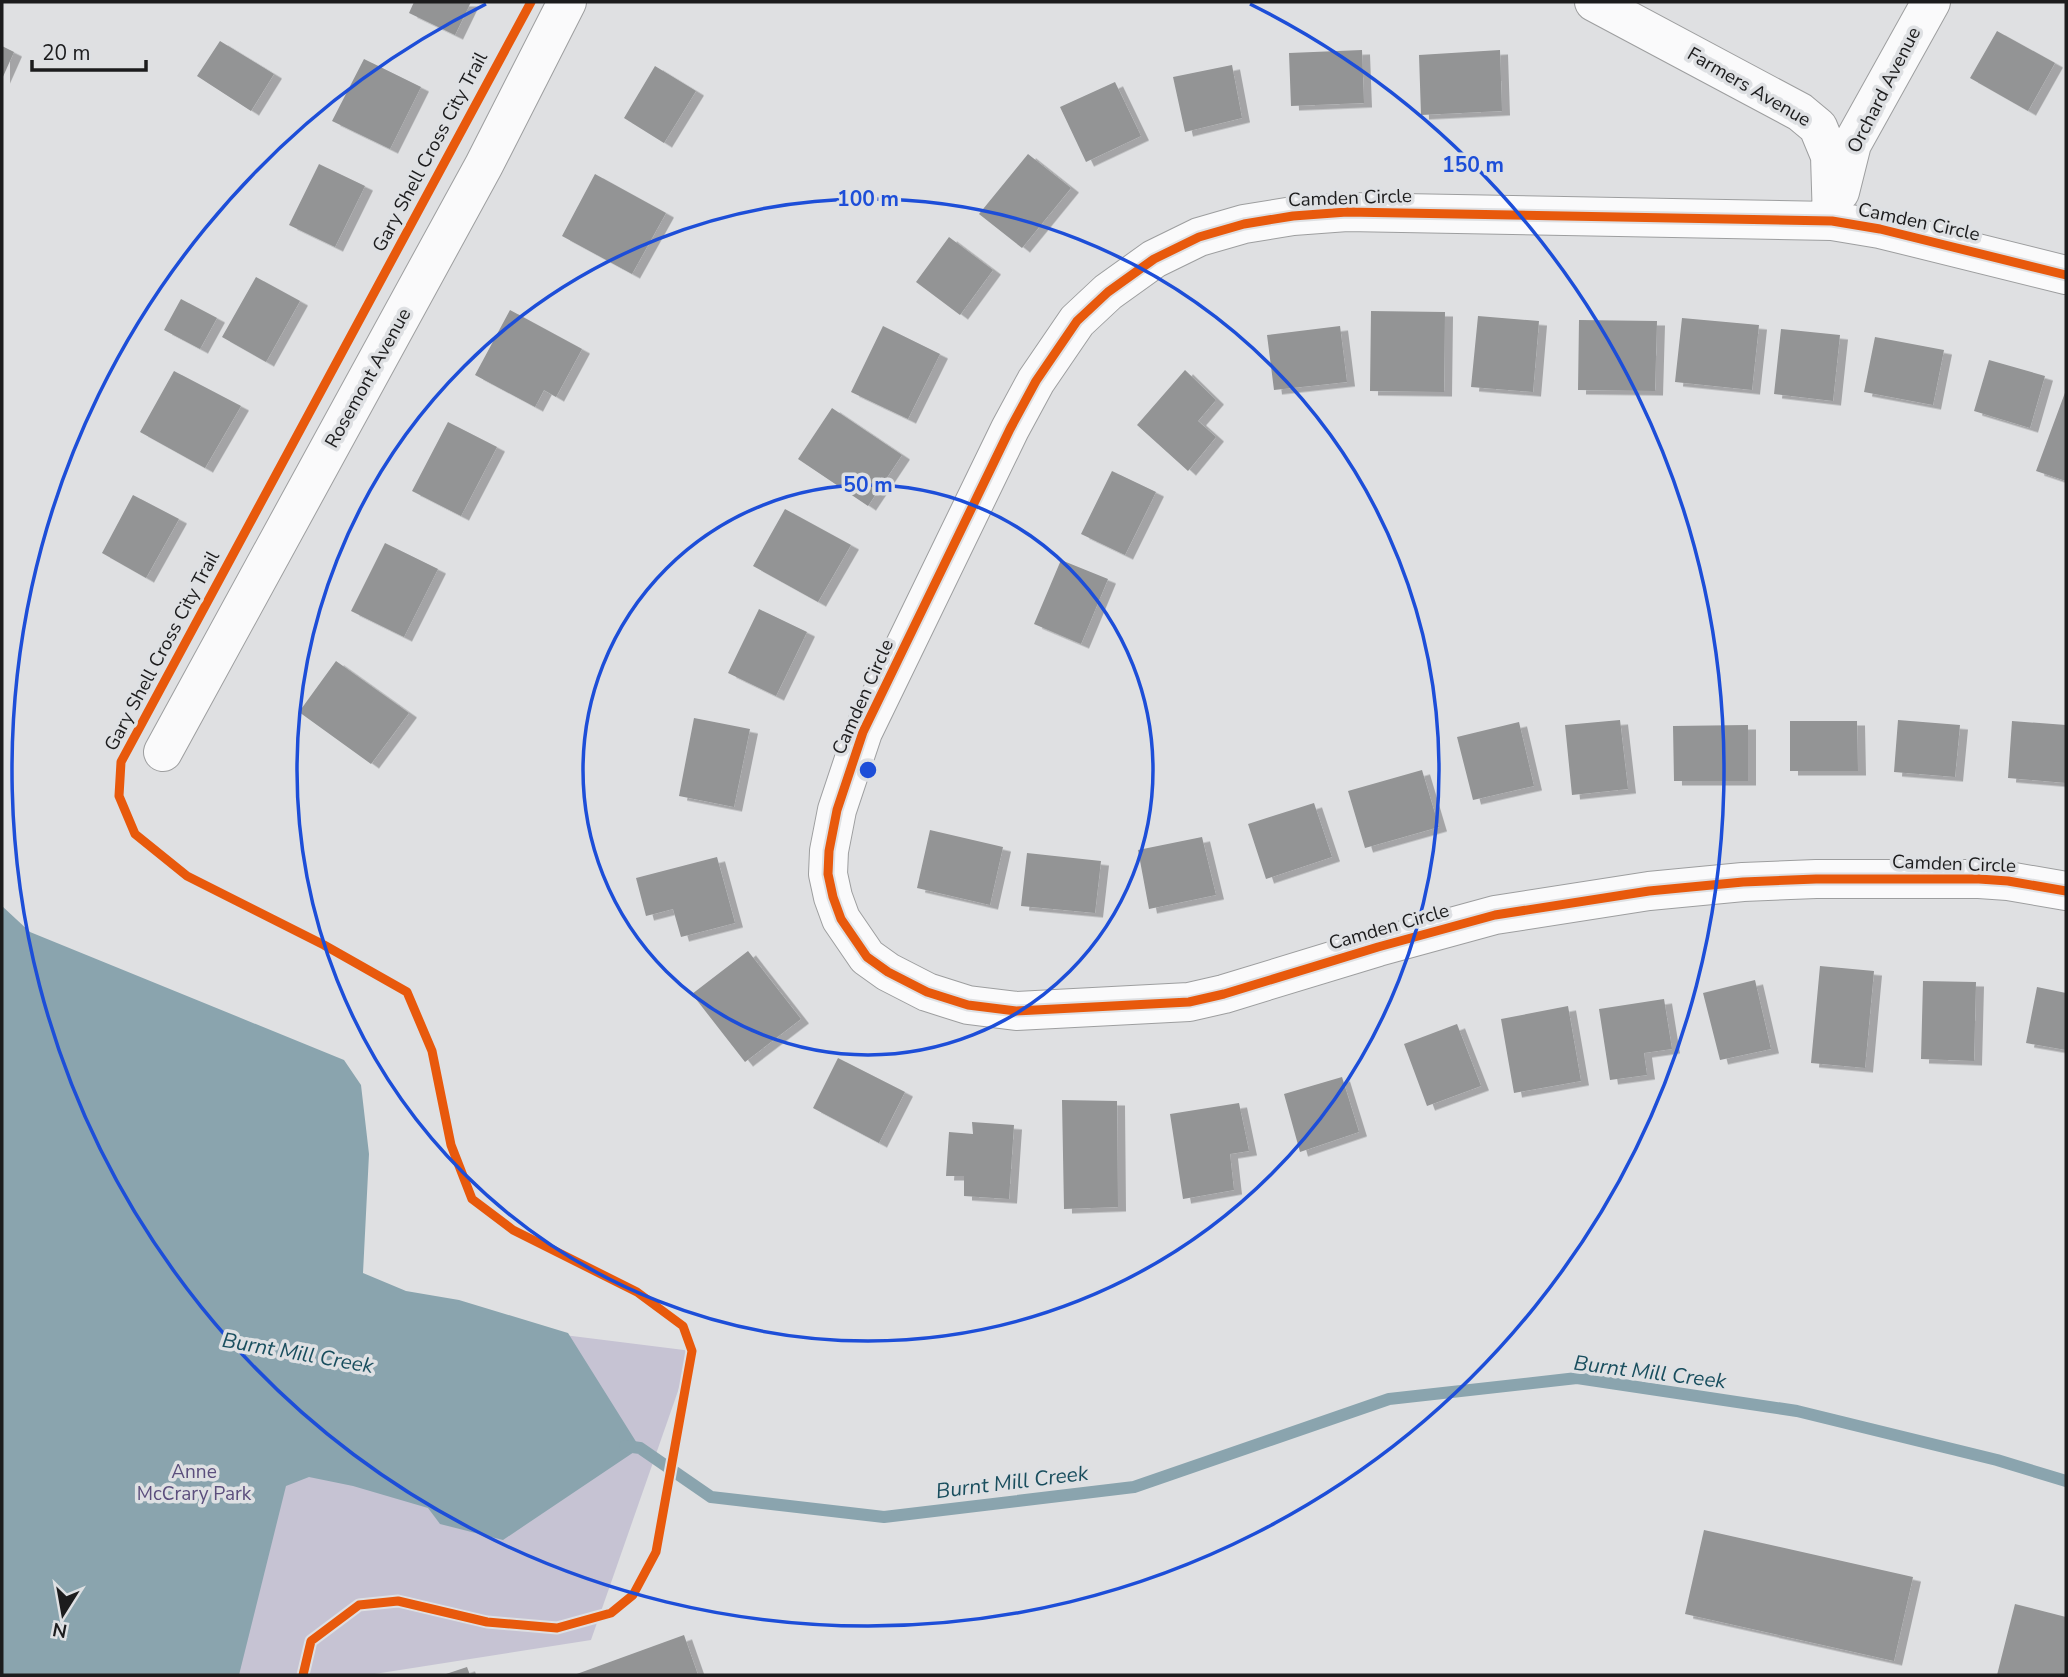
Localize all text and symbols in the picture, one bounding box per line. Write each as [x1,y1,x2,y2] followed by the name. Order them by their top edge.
[1841,23,1927,157] street label: Orchard Avenue
[32,28,145,72] scale bar
[42,39,91,67] text: 20 m
[1682,41,1816,133] street label: Farmers Avenue
[366,47,494,257] street label: Gary Shell Cross City Trail
[1442,151,1504,179] text: 150 m
[1288,183,1412,213] street label: Camden Circle
[837,185,899,213] text: 100 m
[1856,196,1982,248] street label: Camden Circle
[319,303,417,453] street label: Rosemont Avenue
[843,471,893,499] text: 50 m
[98,546,226,756] street label: Gary Shell Cross City Trail
[826,635,900,759] street label: Camden Circle
[856,758,880,782] centre of rings
[1892,849,2016,879] street label: Camden Circle
[1326,897,1452,957] street label: Camden Circle
[220,1326,376,1380] water label: Burnt Mill Creek
[1572,1349,1728,1395] water label: Burnt Mill Creek
[137,1459,252,1507] park label: Anne McCrary Park
[934,1459,1090,1505] water label: Burnt Mill Creek
[28,1579,98,1649] north arrow
[50,1616,69,1644] text: N

